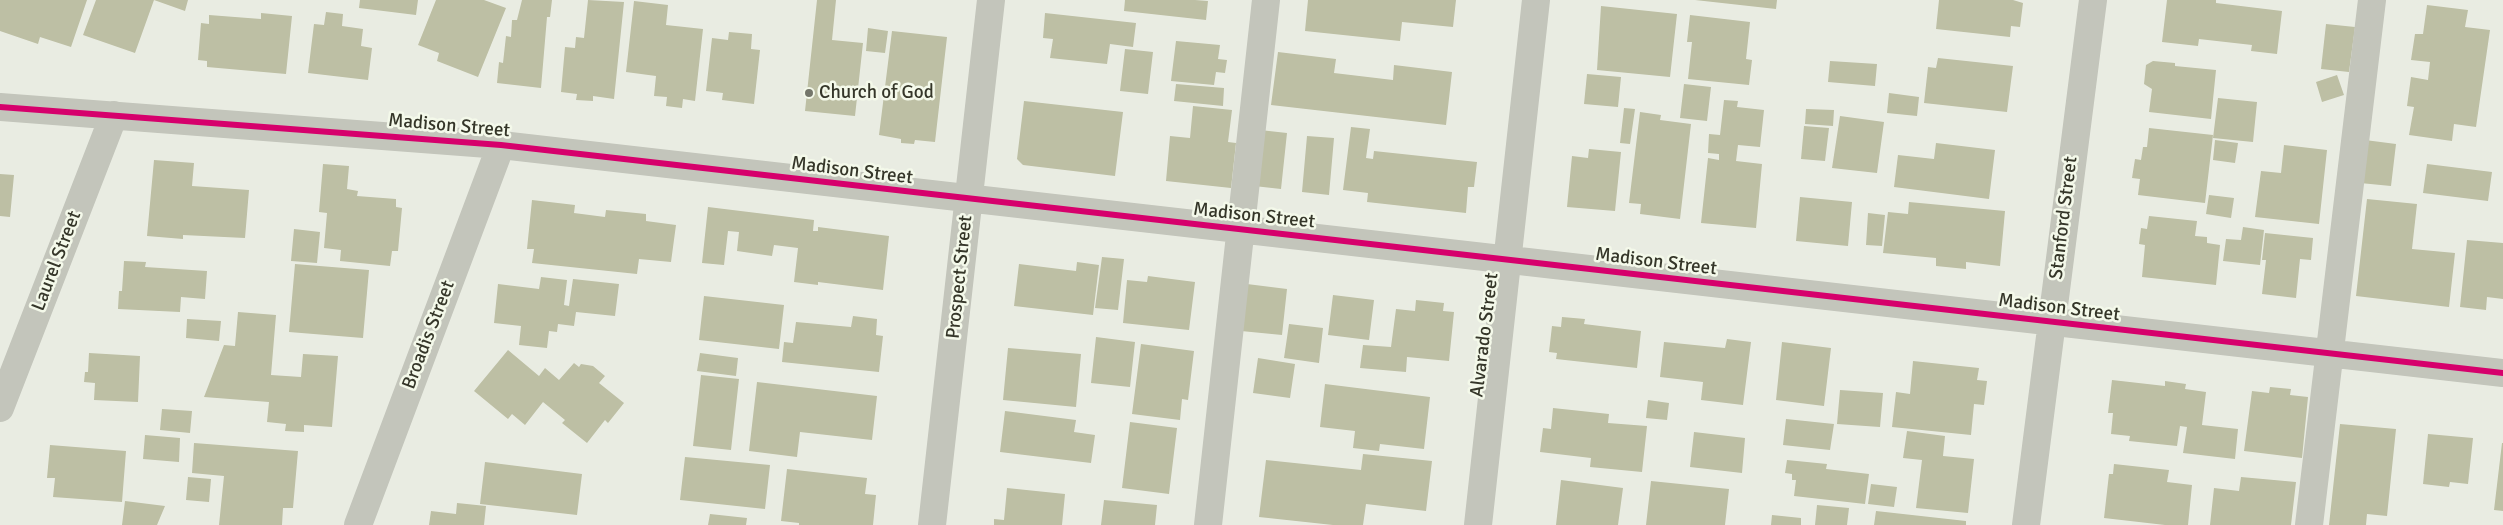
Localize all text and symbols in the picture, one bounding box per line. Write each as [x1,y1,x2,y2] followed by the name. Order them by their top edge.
[819,82,934,104] place label: Church of God
[803,87,815,99] marker: Church of God
[387,109,511,143] street label: Madison Street
[790,152,914,190] street label: Madison Street
[2045,155,2083,281] street label: Stanford Street
[1192,198,1316,234] street label: Madison Street
[28,208,86,314] street label: Laurel Street
[942,214,978,340] street label: Prospect Street
[1594,243,1718,281] street label: Madison Street
[1466,272,1504,398] street label: Alvarado Street
[398,277,460,393] street label: Broadis Street
[1997,289,2121,327] street label: Madison Street

